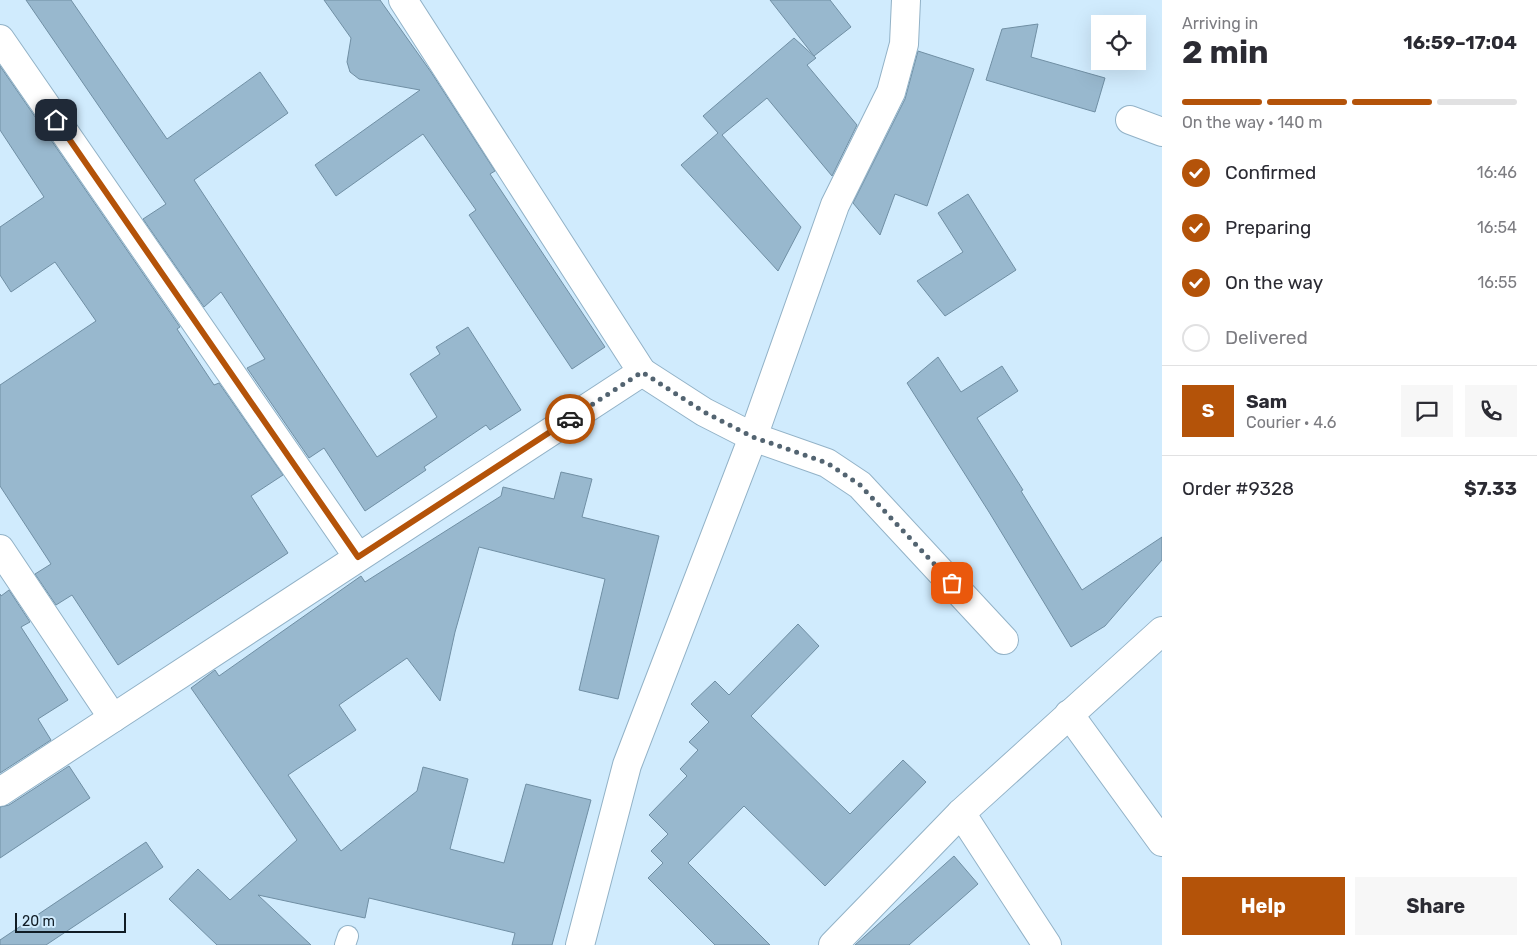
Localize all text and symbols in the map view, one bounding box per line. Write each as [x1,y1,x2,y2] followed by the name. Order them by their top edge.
[1182,14,1258,33] text: Arriving in
[1091,15,1146,70] map controls
[1091,15,1146,70] button: locate
[1403,31,1517,54] text: 16:59–17:04
[1182,33,1269,71] text: 2 min
[35,99,77,141] pin
[42,106,70,134] icon: home
[1182,113,1322,132] text: On the way · 140 m
[1182,159,1210,187] icon: check
[1225,161,1316,184] text: Confirmed
[1477,163,1517,182] text: 16:46
[1182,214,1210,242] icon: check
[1225,216,1311,239] text: Preparing
[1477,218,1517,237] text: 16:54
[1182,269,1210,297] icon: check
[1225,271,1323,294] text: On the way
[1477,273,1517,292] text: 16:55
[1225,326,1308,349] text: Delivered
[1401,385,1453,437] button: chat
[1465,385,1517,437] button: phone
[1246,390,1287,413] text: Sam
[545,394,595,444] courier
[1202,399,1214,422] text: S
[556,405,584,433] icon: car
[1246,413,1336,432] text: Courier · 4.6
[1182,477,1294,500] text: Order #9328
[1464,477,1517,500] text: $7.33
[931,562,973,604] pin
[938,569,966,597] icon: bag
[1182,877,1345,935] button: Help
[1355,877,1517,935] button: Share
[15,910,126,933] scale bar
[22,913,55,930] text: 20 m

